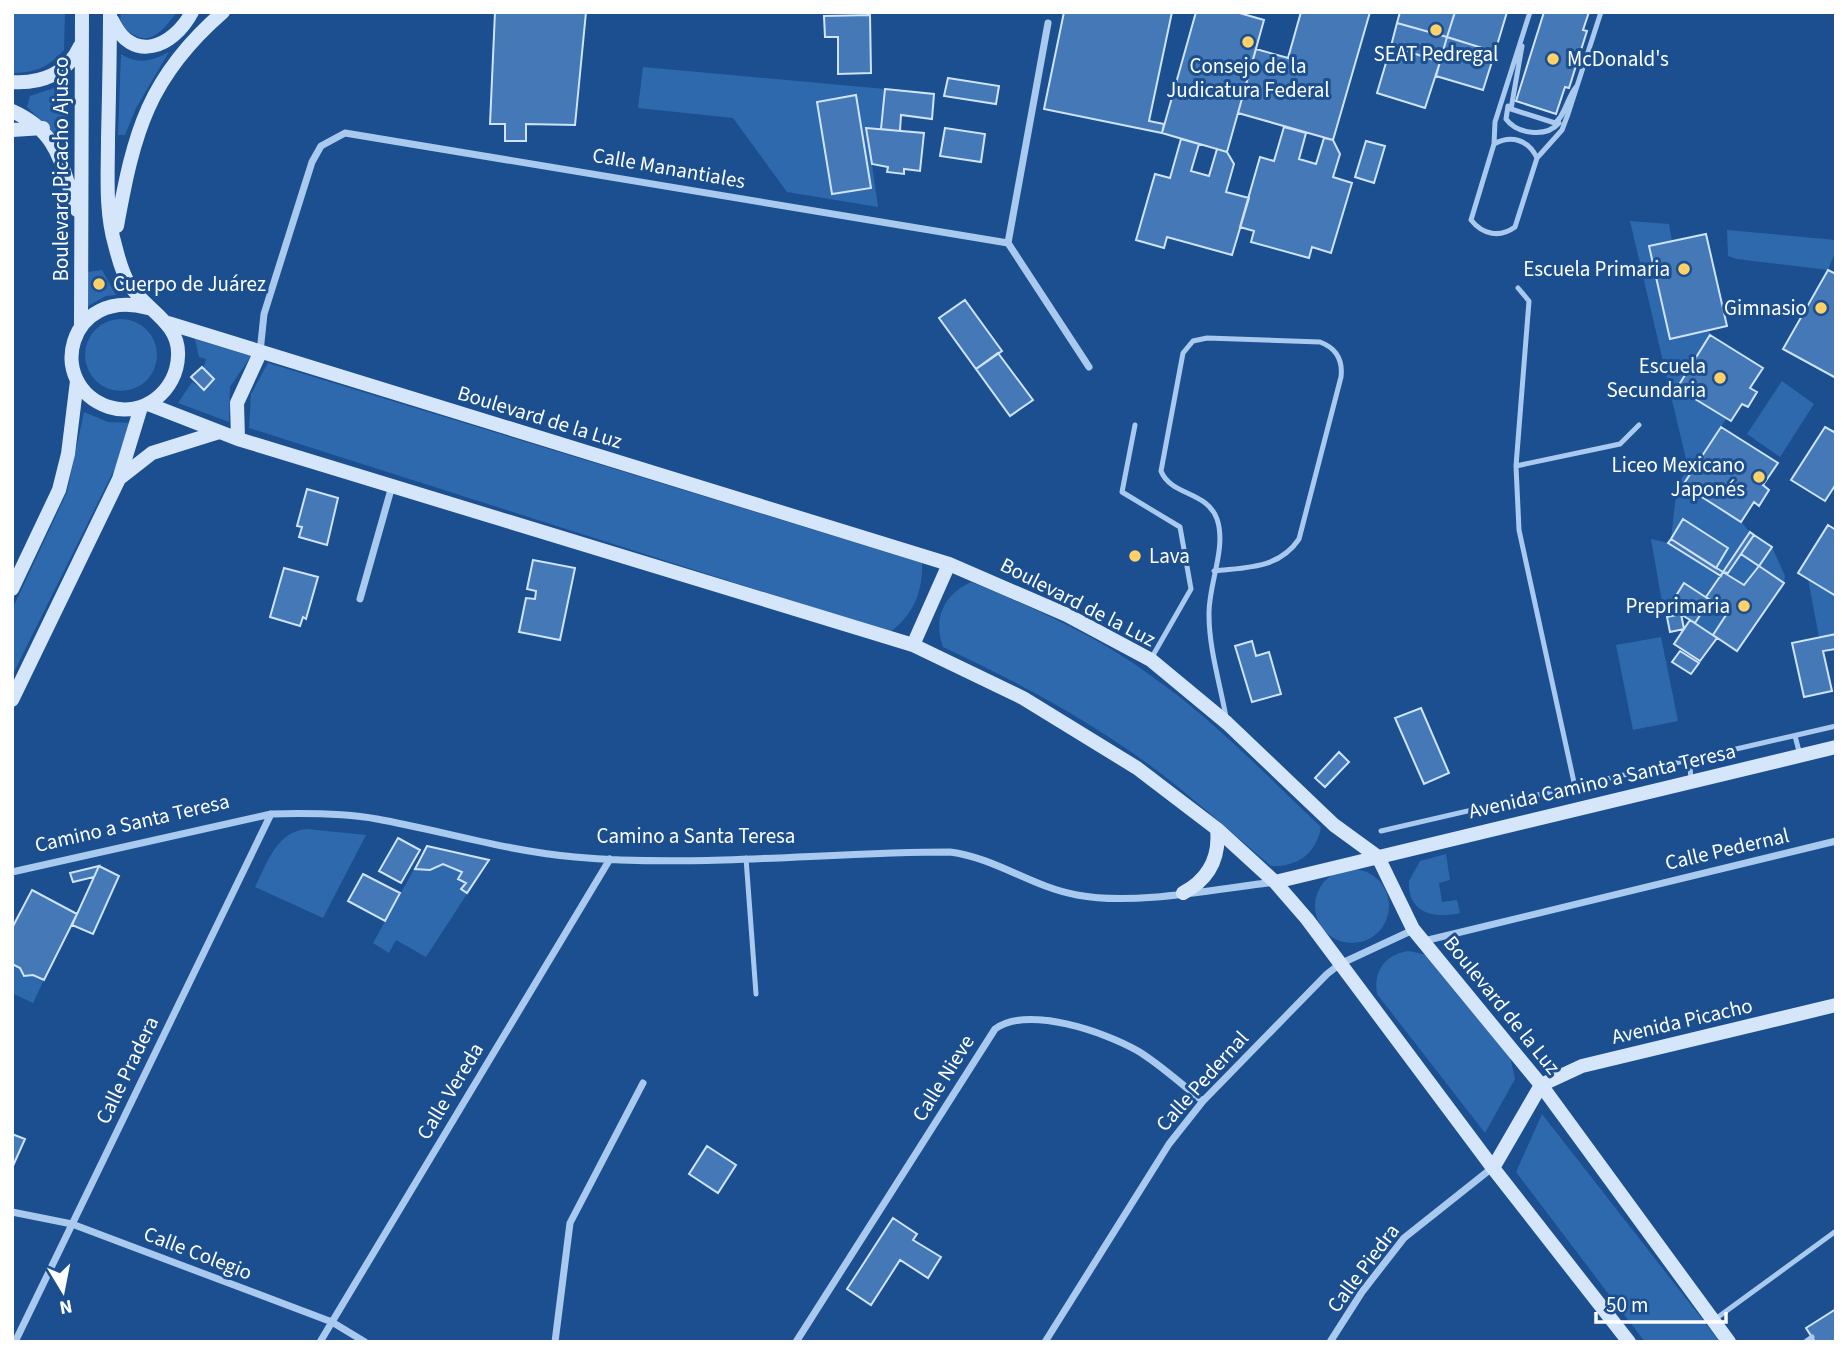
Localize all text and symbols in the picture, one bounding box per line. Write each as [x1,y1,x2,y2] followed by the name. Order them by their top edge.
[1428,22,1444,38] marker: SEAT Pedregal
[1240,34,1256,50] marker: Consejo de la Judicatura Federal
[1374,39,1498,69] place label: SEAT Pedregal
[1567,44,1669,74] place label: McDonald's
[1166,51,1330,105] place label: Consejo de la Judicatura Federal
[1545,51,1561,67] marker: McDonald's
[46,57,76,281] street label: Boulevard Picacho Ajusco
[590,140,748,196] street label: Calle Manantiales
[1523,254,1670,284] place label: Escuela Primaria
[1676,261,1692,277] marker: Escuela Primaria
[113,269,266,299] place label: Cuerpo de Juárez
[91,276,107,292] marker: Cuerpo de Juárez
[1724,293,1807,323] place label: Gimnasio
[1813,300,1829,316] marker: Gimnasio
[1607,351,1706,405] place label: Escuela Secundaria
[1712,370,1728,386] marker: Escuela Secundaria
[454,378,626,456] street label: Boulevard de la Luz
[1612,450,1745,504] place label: Liceo Mexicano Japonés
[1751,469,1767,485] marker: Liceo Mexicano Japonés
[1149,541,1190,571] place label: Lava
[1127,548,1143,564] marker: Lava
[995,550,1161,654] street label: Boulevard de la Luz
[1625,591,1730,621] place label: Preprimaria
[1736,598,1752,614] marker: Preprimaria
[1465,736,1739,826] street label: Avenida Camino a Santa Teresa
[32,786,232,860] street label: Camino a Santa Teresa
[1662,820,1792,878] street label: Calle Pedernal
[597,821,795,851] street label: Camino a Santa Teresa
[1437,929,1567,1081] street label: Boulevard de la Luz
[1609,990,1755,1052] street label: Avenida Picacho
[88,1011,166,1129] street label: Calle Pradera
[1149,1024,1255,1138] street label: Calle Pedernal
[904,1029,982,1127] street label: Calle Nieve
[409,1037,491,1145] street label: Calle Vereda
[1320,1217,1406,1319] street label: Calle Piedra
[139,1219,257,1287] street label: Calle Colegio
[28,1256,98,1326] north arrow
[1596,1280,1726,1324] scale bar
[1606,1290,1648,1320] text: 50 m
[57,1292,74,1321] text: N

